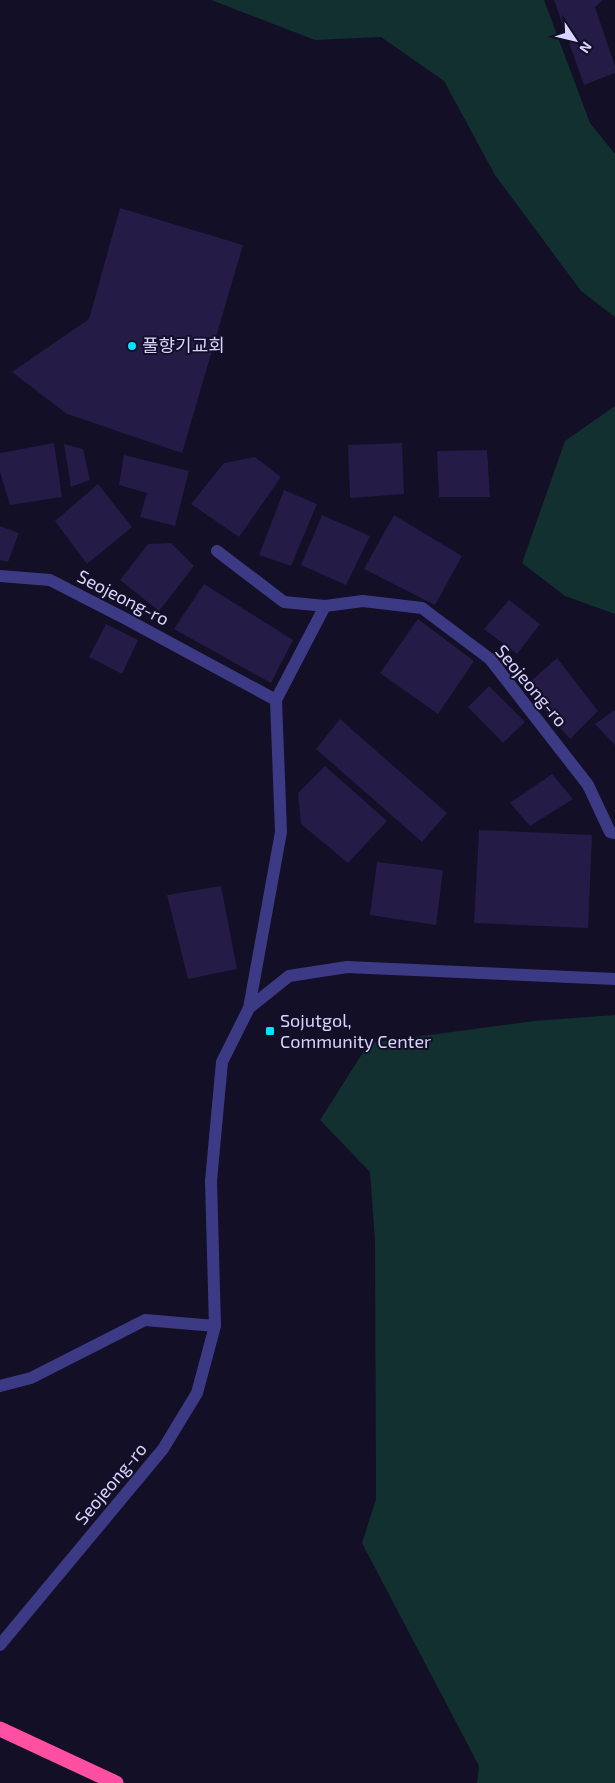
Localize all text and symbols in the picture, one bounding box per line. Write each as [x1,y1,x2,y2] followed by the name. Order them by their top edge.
[550,15,600,65] north arrow
[576,39,596,57] text: N
[142,334,225,356] place label: 풀향기교회
[126,340,138,352] marker: 풀향기교회
[74,565,173,630] street label: Seojeong-ro
[491,640,572,731] street label: Seojeong-ro
[280,1009,431,1052] place label: Sojutgol, Community Center
[264,1025,276,1037] marker: Sojutgol, Community Center
[70,1438,151,1529] street label: Seojeong-ro

